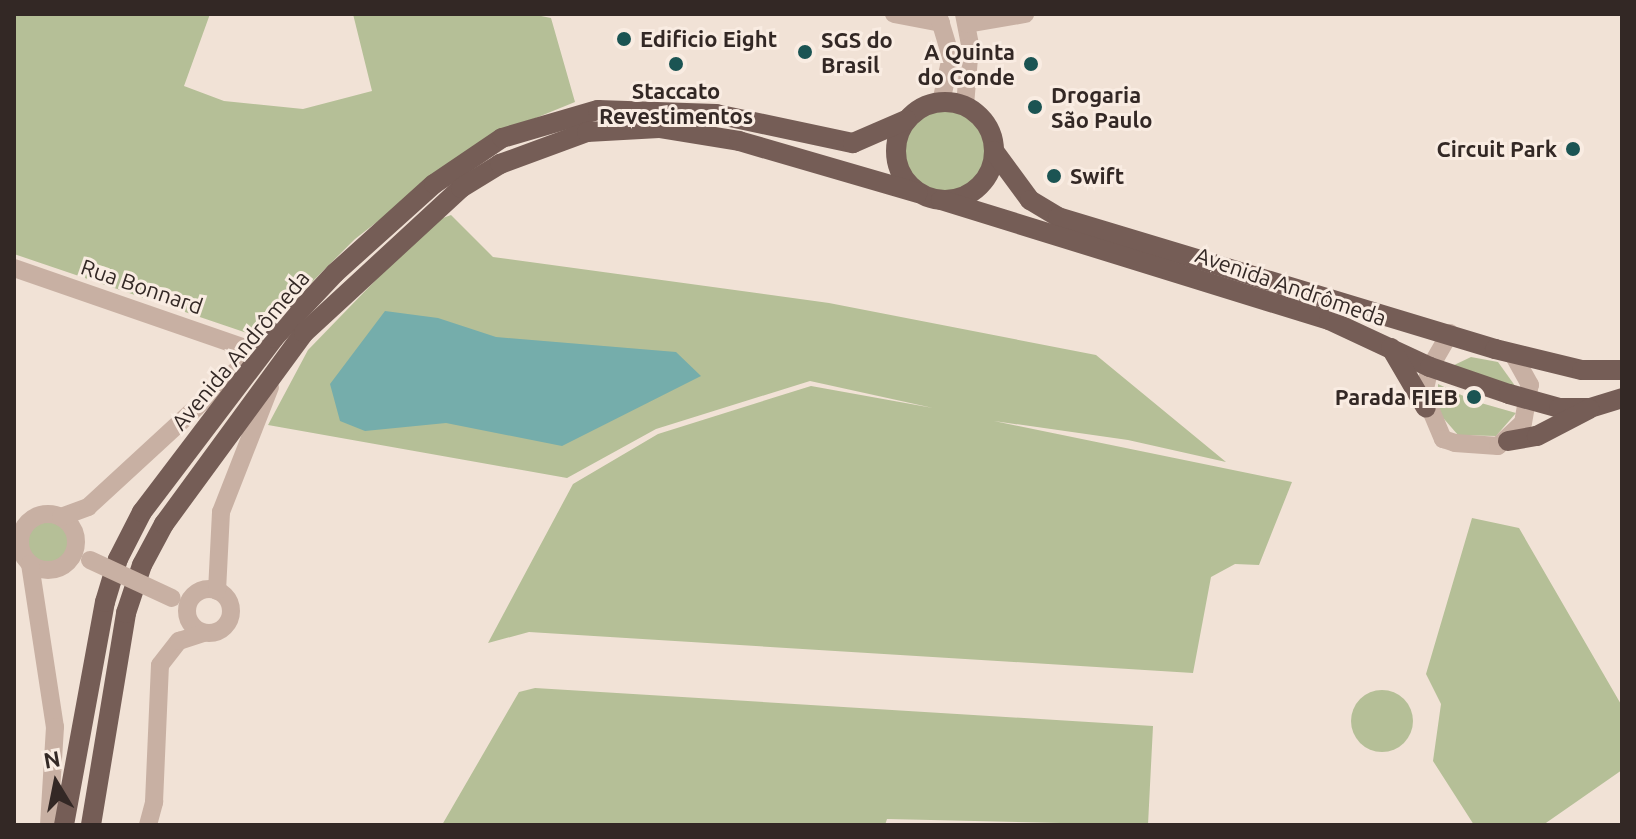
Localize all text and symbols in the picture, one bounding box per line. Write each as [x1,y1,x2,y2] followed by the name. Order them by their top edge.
[640,26,777,52] place label: Edificio Eight
[821,26,893,78] place label: SGS do Brasil
[615,30,633,48] marker: Edificio Eight
[918,38,1015,90] place label: A Quinta do Conde
[796,43,814,61] marker: SGS do Brasil
[667,55,685,73] marker: Staccato Revestimentos
[1022,55,1040,73] marker: A Quinta do Conde
[599,77,753,128] place label: Staccato Revestimentos
[1051,81,1152,132] place label: Drogaria São Paulo
[1026,98,1044,116] marker: Drogaria São Paulo
[1437,136,1557,162] place label: Circuit Park
[1564,140,1582,158] marker: Circuit Park
[1070,163,1124,189] place label: Swift
[1045,167,1063,185] marker: Swift
[1192,241,1390,331] street label: Avenida Andrômeda
[78,253,206,319] street label: Rua Bonnard
[166,265,314,435] street label: Avenida Andrômeda
[1335,384,1458,410] place label: Parada FIEB
[1465,388,1483,406] marker: Parada FIEB
[16,743,96,823] north arrow
[41,745,62,773] text: N

